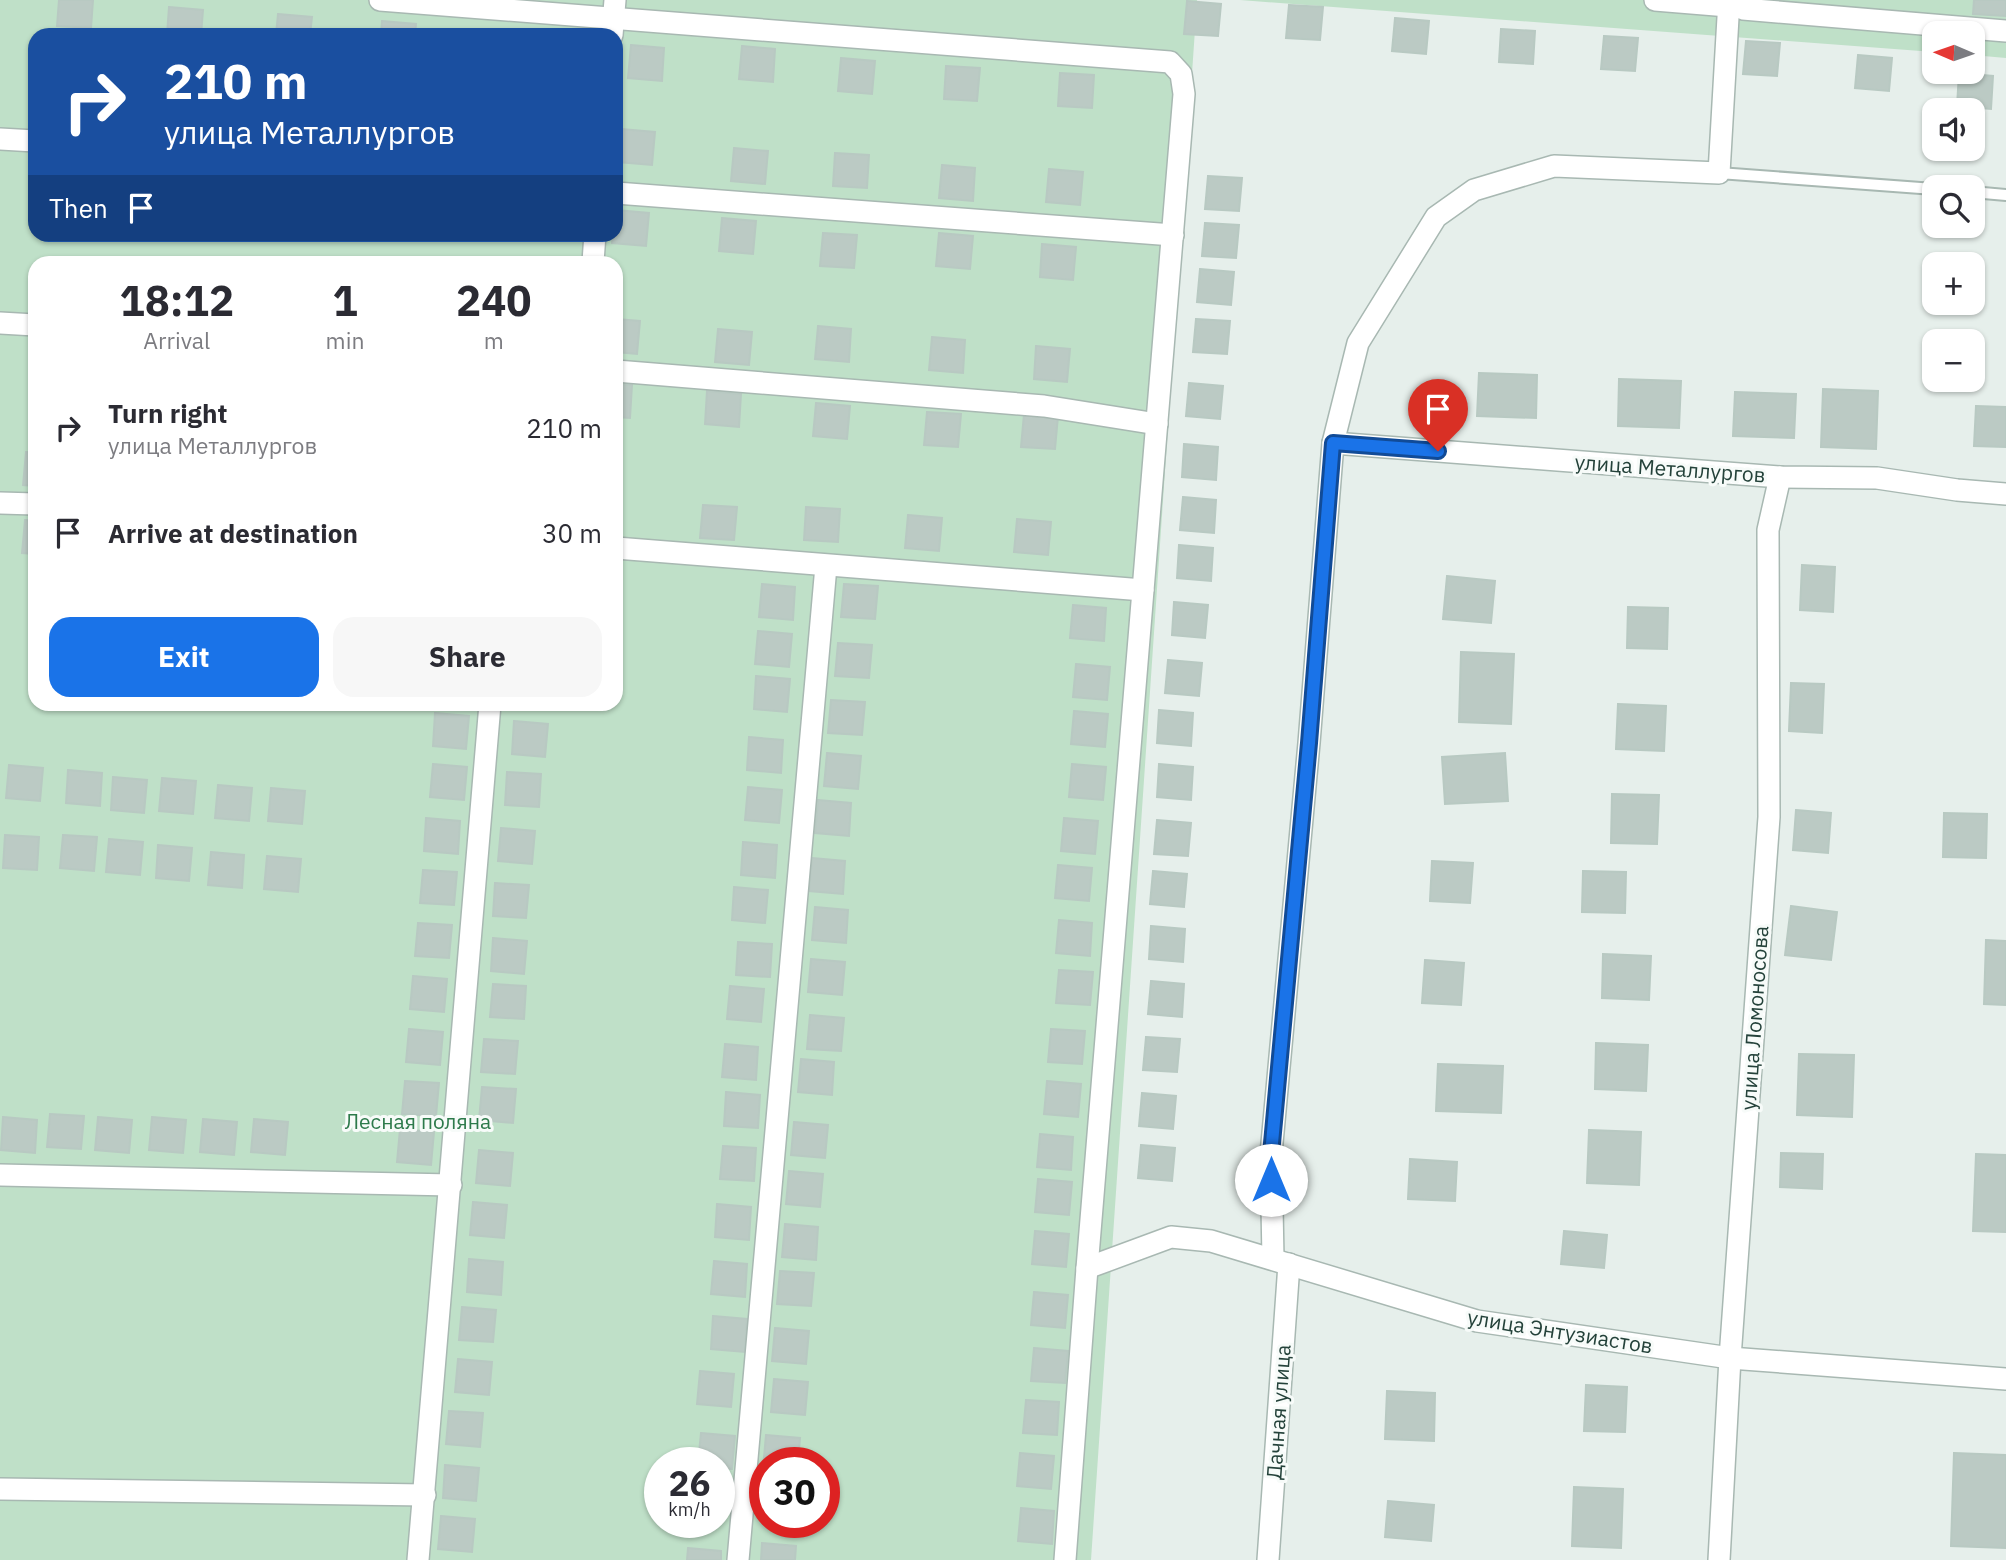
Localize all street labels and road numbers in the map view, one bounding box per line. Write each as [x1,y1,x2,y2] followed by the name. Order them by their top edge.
[1574,447,1766,489] street label: улица Металлургов
[1734,925,1774,1111] street label: улица Ломоносова
[1466,1303,1655,1359] street label: улица Энтузиастов
[1259,1343,1297,1480] street label: Дачная улица

